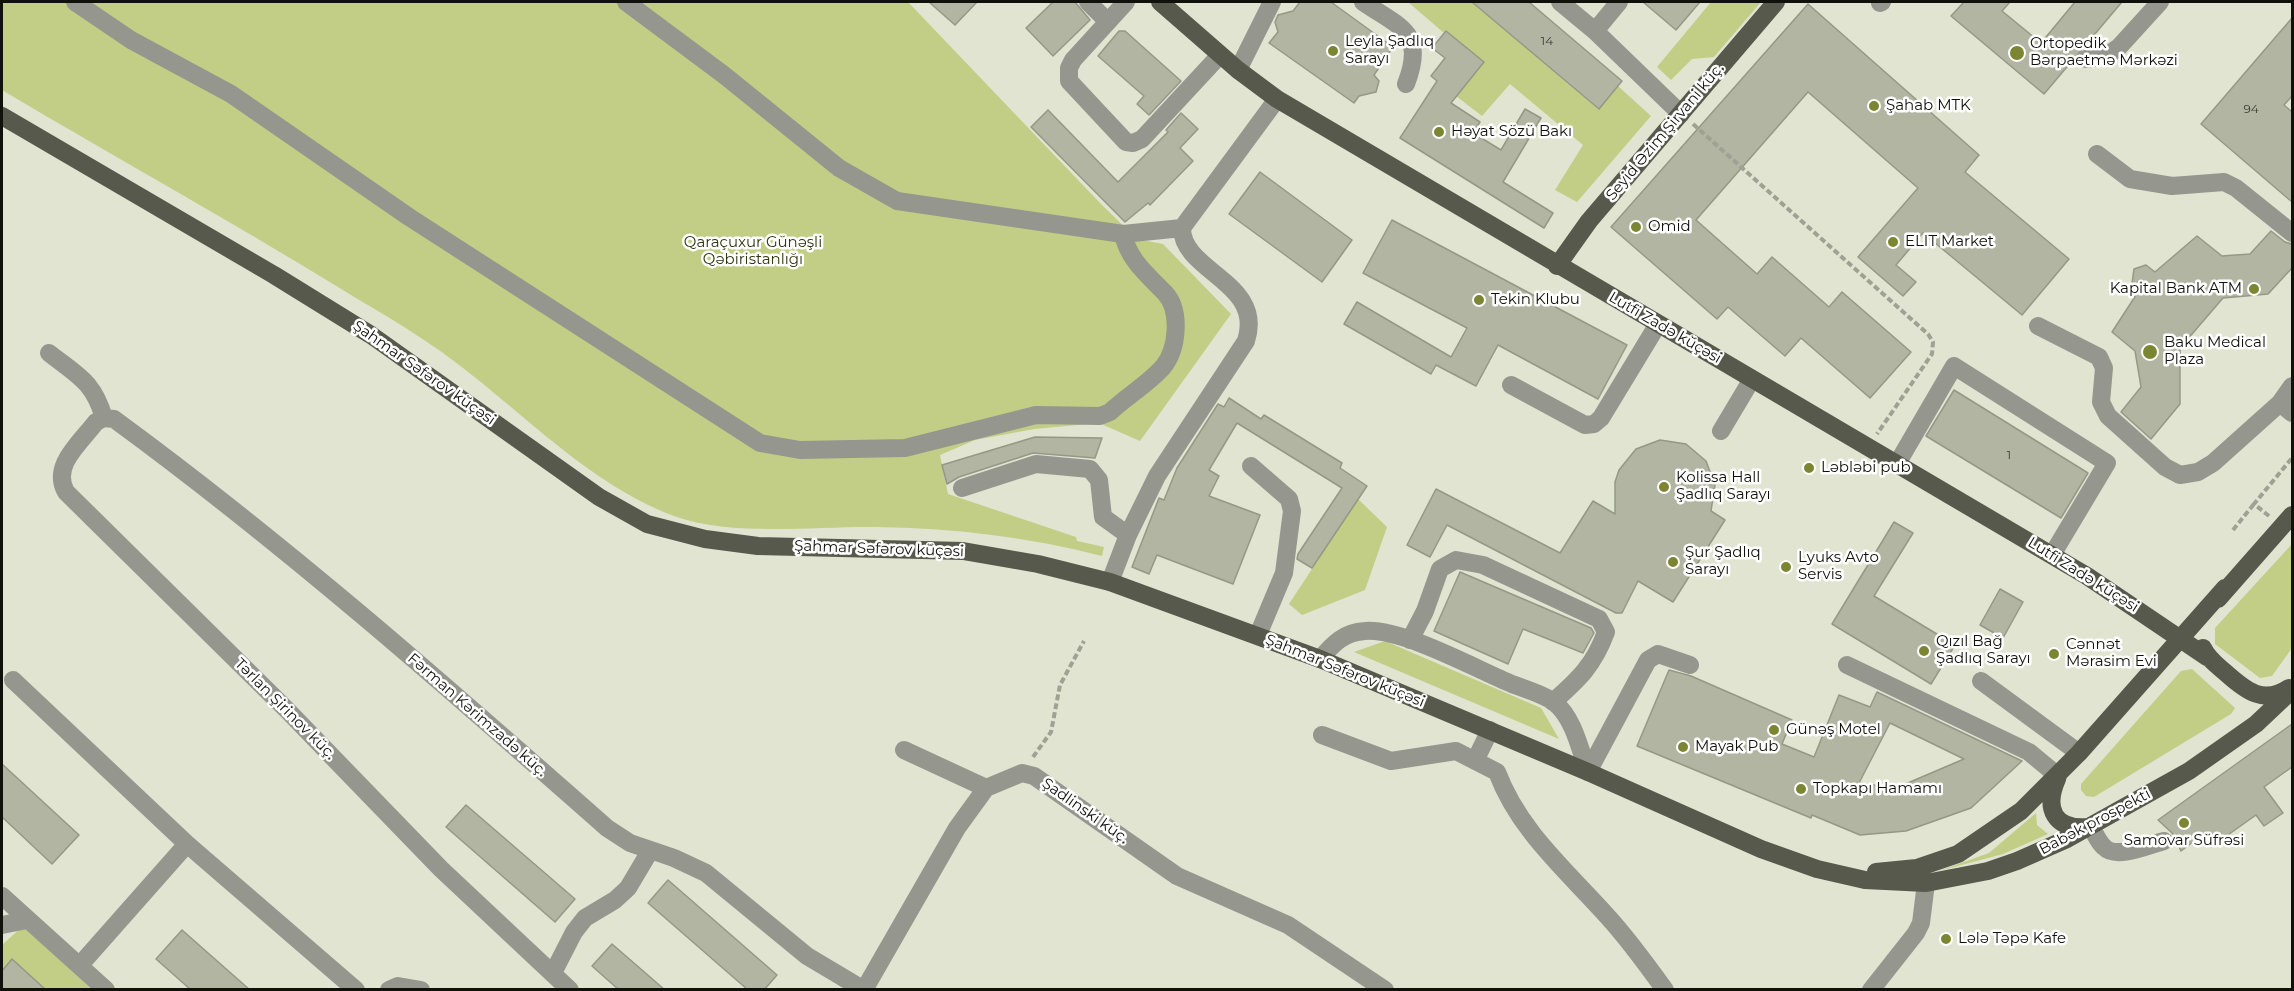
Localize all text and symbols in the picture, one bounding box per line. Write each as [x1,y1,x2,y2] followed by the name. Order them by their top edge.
[1345,33,1434,68] place label: Leyla Şadlıq Sarayı
[1541,34,1553,48] house number: 14
[2030,35,2178,70] place label: Ortopedik Bərpaetmə Mərkəzi
[1326,44,1340,58] marker: Leyla Şadlıq Sarayı
[2008,44,2026,62] marker: Ortopedik Bərpaetmə Mərkəzi
[1602,60,1728,204] street label: Seyid Əzim Şirvani küç.
[1886,97,1971,115] place label: Şahab MTK
[1867,99,1881,113] marker: Şahab MTK
[2243,102,2259,116] house number: 94
[1451,123,1572,141] place label: Həyat Sözü Bakı
[1432,125,1446,139] marker: Həyat Sözü Bakı
[1648,218,1691,236] place label: Omid
[1629,220,1643,234] marker: Omid
[1905,233,1994,251] place label: ELIT Market
[684,234,822,269] park label: Qaraçuxur Günəşli Qəbiristanlığı
[1886,235,1900,249] marker: ELIT Market
[2110,280,2242,298] place label: Kapital Bank ATM
[2247,282,2261,296] marker: Kapital Bank ATM
[1605,288,1725,368] street label: Lutfi Zadə küçəsi
[1491,291,1580,309] place label: Tekin Klubu
[1472,293,1486,307] marker: Tekin Klubu
[349,317,499,429] street label: Şahmar Səfərov küçəsi
[2164,334,2266,369] place label: Baku Medical Plaza
[2141,343,2159,361] marker: Baku Medical Plaza
[2007,448,2011,462] house number: 1
[1821,459,1911,477] place label: Ləbləbi pub
[1802,461,1816,475] marker: Ləbləbi pub
[1676,469,1771,504] place label: Kolissa Hall Şadlıq Sarayı
[1657,480,1671,494] marker: Kolissa Hall Şadlıq Sarayı
[2024,534,2142,616] street label: Lutfi Zadə küçəsi
[794,537,964,561] street label: Şahmar Səfərov küçəsi
[1685,544,1761,579] place label: Şur Şadlıq Sarayı
[1798,549,1879,584] place label: Lyuks Avto Servis
[1666,555,1680,569] marker: Şur Şadlıq Sarayı
[1779,560,1793,574] marker: Lyuks Avto Servis
[1263,631,1427,711] street label: Şahmar Səfərov küçəsi
[1936,633,2031,668] place label: Qızıl Bağ Şadlıq Sarayı
[2066,636,2157,671] place label: Cənnət Mərasim Evi
[1917,644,1931,658] marker: Qızıl Bağ Şadlıq Sarayı
[2047,647,2061,661] marker: Cənnət Mərasim Evi
[404,650,550,780] street label: Fərman Kərimzadə küç.
[231,655,339,763] street label: Tərlan Şirinov küç.
[1786,721,1881,739] place label: Günəş Motel
[1767,723,1781,737] marker: Günəş Motel
[1695,738,1778,756] place label: Mayak Pub
[1676,740,1690,754] marker: Mayak Pub
[1038,775,1132,847] street label: Şadlinski küç.
[1813,780,1942,798] place label: Topkapı Hamamı
[1794,782,1808,796] marker: Topkapı Hamamı
[2036,785,2154,859] street label: Babək prospekti
[2177,816,2191,830] marker: Samovar Süfrəsi
[2124,832,2244,850] place label: Samovar Süfrəsi
[1958,930,2066,948] place label: Lələ Təpə Kafe
[1939,932,1953,946] marker: Lələ Təpə Kafe

